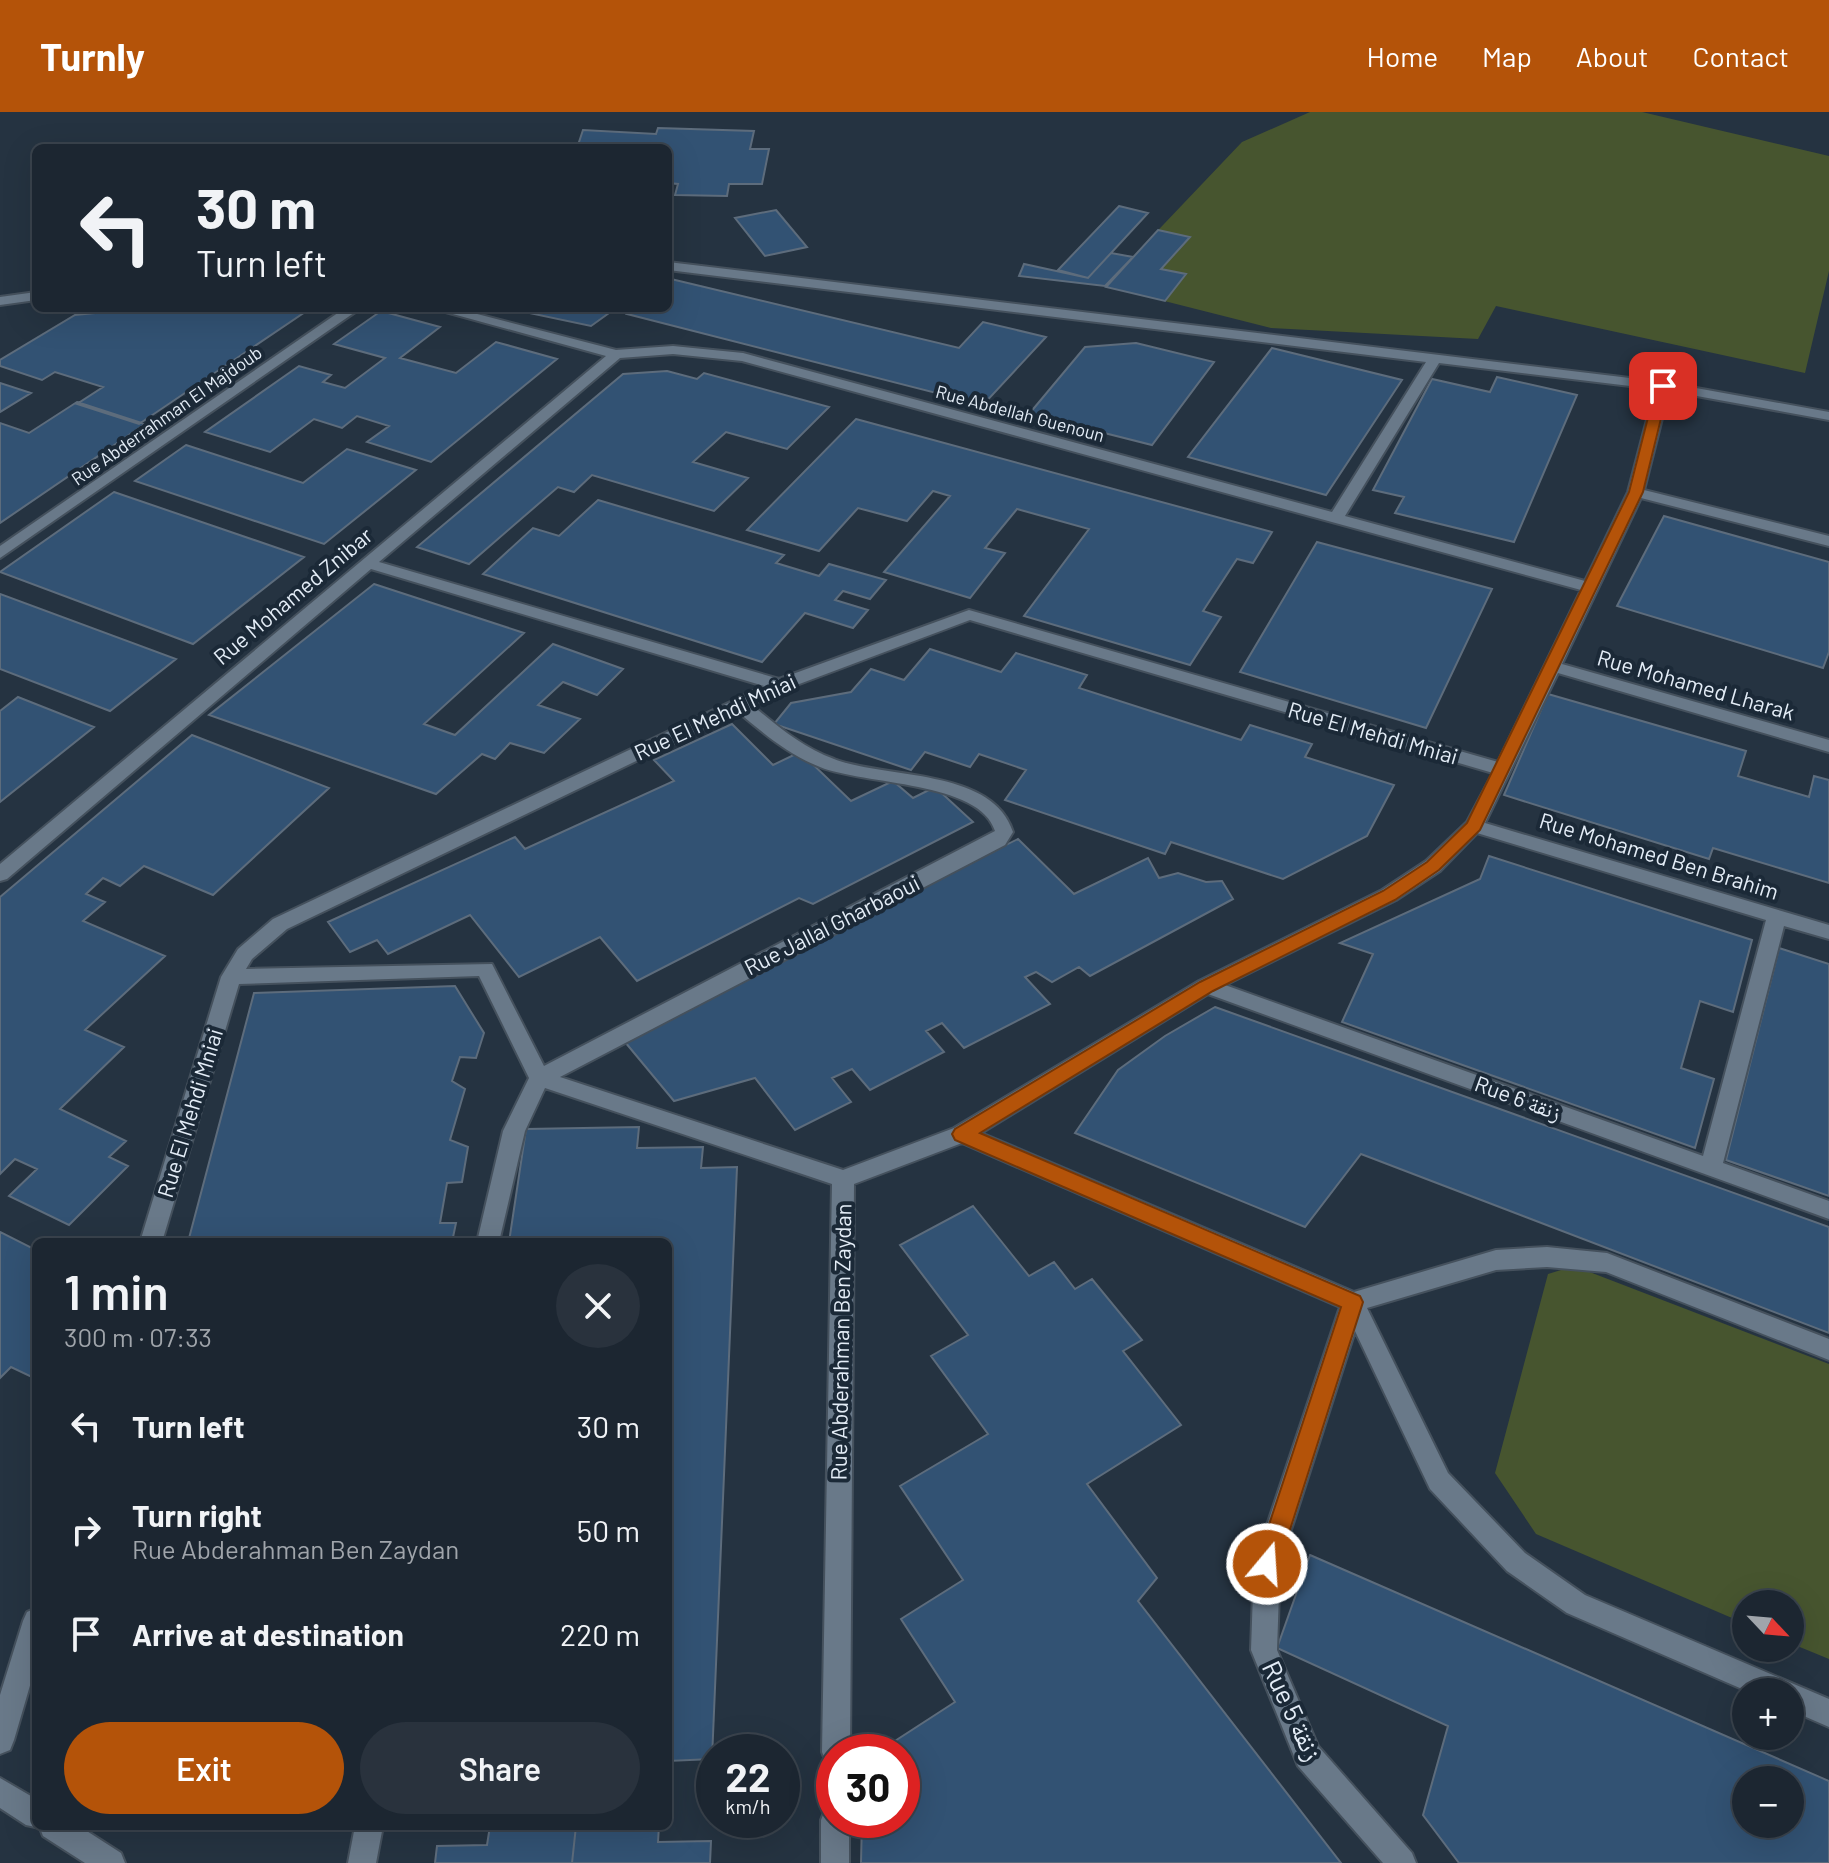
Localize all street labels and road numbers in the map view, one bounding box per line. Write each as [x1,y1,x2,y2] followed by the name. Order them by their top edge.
[67,341,266,489] street label: Rue Abderrahman El Majdoub
[934,380,1107,446] street label: Rue Abdellah Guenoun
[208,521,377,669] street label: Rue Mohamed Znibar
[1595,643,1798,725] street label: Rue Mohamed Lharak
[630,667,800,765] street label: Rue El Mehdi Mniai
[1285,695,1461,769] street label: Rue El Mehdi Mniai
[1537,806,1782,904] street label: Rue Mohamed Ben Brahim
[739,869,924,980] street label: Rue Jallal Gharbaoui
[151,1025,227,1200] street label: Rue El Mehdi Mniai
[1472,1069,1565,1125] street label: Rue 6 زنقة
[825,1203,855,1481] street label: Rue Abderahman Ben Zaydan
[1257,1656,1330,1765] street label: Rue 5 زنقة

